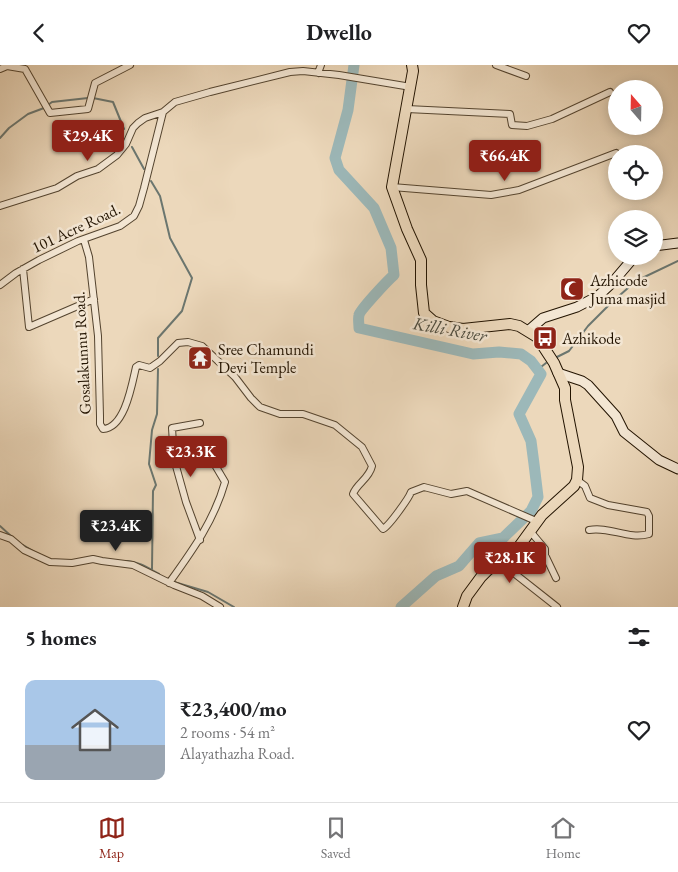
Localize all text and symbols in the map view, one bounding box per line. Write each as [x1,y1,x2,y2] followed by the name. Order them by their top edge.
[306,18,372,47] text: Dwello
[25,19,53,47] icon: back
[625,19,653,47] icon: heart
[608,80,662,135] north arrow
[608,80,663,265] map controls
[47,119,129,162] pin: ₹29.4K
[63,125,113,146] text: ₹29.4K
[464,139,546,182] pin: ₹66.4K
[480,145,530,166] text: ₹66.4K
[608,145,663,200] button: locate
[28,198,124,258] street label: 101 Acre Road.
[608,210,663,265] button: layers
[588,270,666,309] place label: Azhicode Juma masjid
[559,276,585,302] mosque icon: Azhicode Juma masjid
[68,291,96,415] street label: Gosalakunnu Road.
[410,311,490,347] water label: Killi River
[532,325,558,351] bus stop icon: Azhikode
[561,328,621,349] place label: Azhikode
[218,339,314,378] place label: Sree Chamundi Devi Temple
[187,345,213,371] temple icon: Sree Chamundi Devi Temple
[150,435,232,478] pin: ₹23.3K
[166,441,216,462] text: ₹23.3K
[75,509,157,552] pin: ₹23.4K
[91,515,141,536] text: ₹23.4K
[469,541,551,584] pin: ₹28.1K
[485,547,535,568] text: ₹28.1K
[625,623,653,651] icon: filters
[25,624,97,651] text: 5 homes
[180,695,287,722] text: ₹23,400/mo
[65,700,125,760] icon: home
[625,716,653,744] icon: heart
[180,722,275,743] text: 2 rooms · 54 m²
[180,743,295,764] text: Alayathazha Road.
[98,814,126,862] tab: Map
[321,814,351,862] tab: Saved
[546,814,580,862] tab: Home

